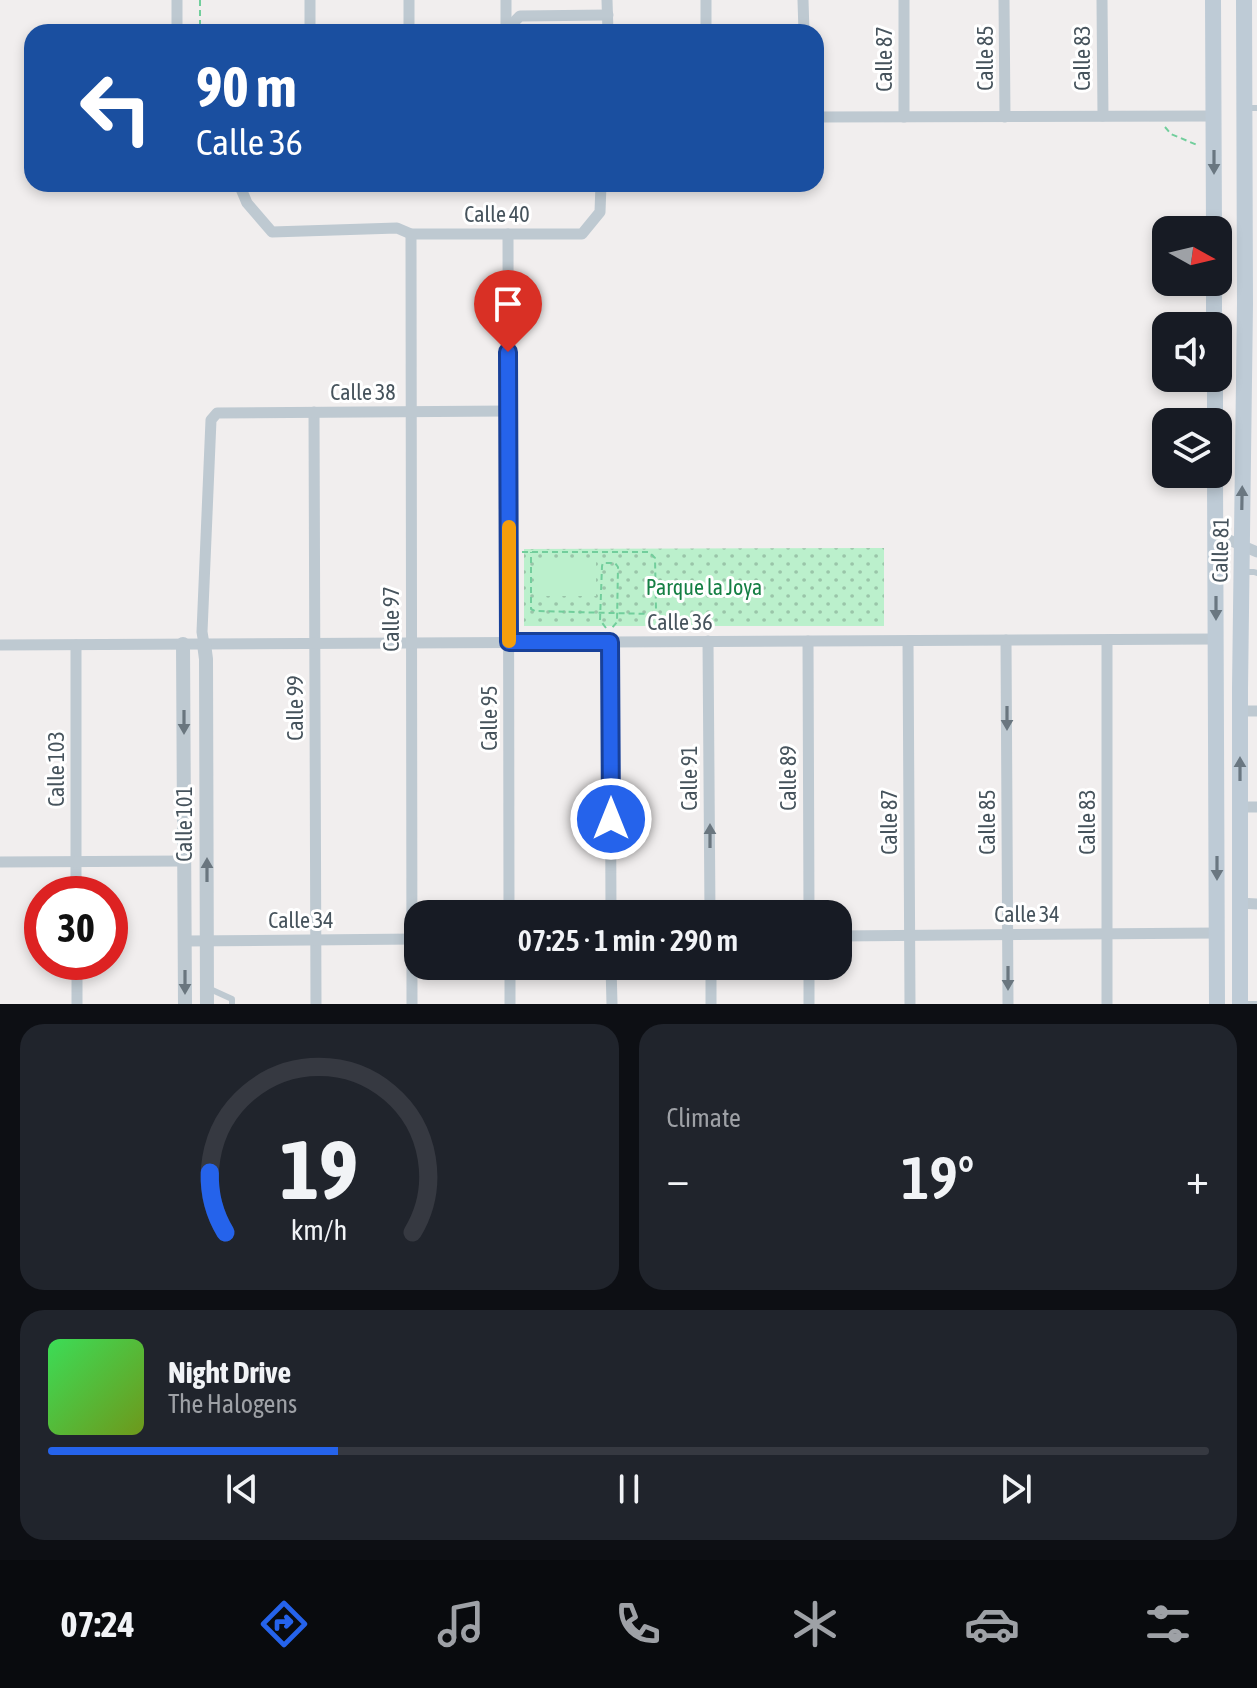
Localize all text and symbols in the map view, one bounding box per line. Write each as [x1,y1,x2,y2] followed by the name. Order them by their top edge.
[972,25,998,91] street label: Calle 85
[1069,25,1095,91] street label: Calle 83
[871,26,897,92] street label: Calle 87
[196,55,297,119] text: 90 m
[64,56,168,160] icon: left
[196,121,303,163] text: Calle 36
[1208,150,1220,175] one-way arrow
[464,201,530,227] street label: Calle 40
[1152,216,1232,296] north arrow
[1152,216,1232,488] map controls
[474,270,542,352] pin
[486,282,530,326] icon: arrive
[1152,312,1232,392] button: sound
[330,379,396,405] street label: Calle 38
[1152,408,1232,488] button: layers
[1236,485,1249,510] one-way arrow
[1206,517,1234,583] street label: Calle 81
[646,574,762,600] park label: Parque la Joya
[378,586,404,652] street label: Calle 97
[1210,596,1222,621] one-way arrow
[647,609,713,635] street label: Calle 36
[282,675,308,741] street label: Calle 99
[476,685,502,751] street label: Calle 95
[1000,706,1013,731] one-way arrow
[178,710,190,735] one-way arrow
[43,731,69,807] street label: Calle 103
[676,745,702,811] street label: Calle 91
[775,745,801,811] street label: Calle 89
[1234,756,1246,781] one-way arrow
[569,777,653,861] position arrow
[171,786,197,862] street label: Calle 101
[876,789,902,855] street label: Calle 87
[974,789,1000,855] street label: Calle 85
[1074,789,1100,855] street label: Calle 83
[704,823,716,848] one-way arrow
[1211,856,1223,881] one-way arrow
[201,857,213,882] one-way arrow
[24,876,128,980] speed limit sign: 30
[994,901,1060,927] street label: Calle 34
[268,907,334,933] street label: Calle 34
[518,923,738,957] text: 07:25 · 1 min · 290 m
[1002,966,1014,991] one-way arrow
[179,970,191,995] one-way arrow
[667,1103,741,1133] text: Climate
[280,1121,358,1217] text: 19
[901,1143,974,1212] text: 19°
[667,1153,689,1203] text: −
[1186,1153,1209,1203] text: +
[291,1213,348,1246] text: km/h
[168,1355,291,1389] text: Night Drive
[168,1389,297,1419] text: The Halogens
[220,1467,264,1511] icon: previous
[607,1467,651,1511] icon: pause
[994,1467,1038,1511] icon: next
[256,1596,312,1652] icon: directions
[433,1596,489,1652] icon: music
[610,1596,666,1652] icon: phone
[787,1596,843,1652] icon: climate
[964,1596,1020,1652] icon: car
[1140,1596,1196,1652] icon: filters
[60,1603,135,1645] text: 07:24

